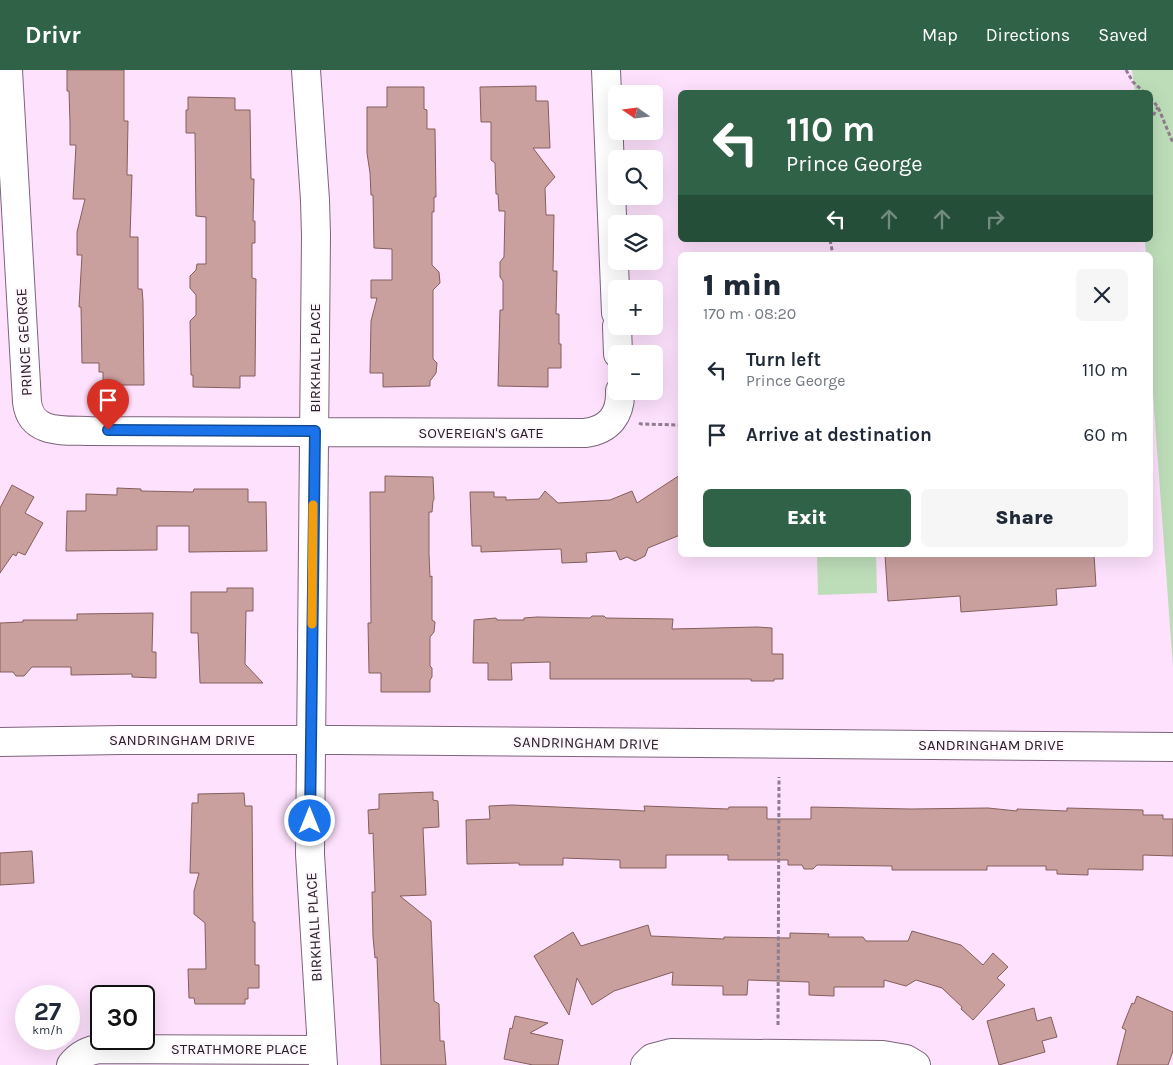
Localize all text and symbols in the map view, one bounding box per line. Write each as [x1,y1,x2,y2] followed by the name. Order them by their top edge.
[25,21,81,49] text: Drivr
[922,24,958,46] text: Map
[986,24,1070,46] text: Directions
[1098,24,1148,46] text: Saved
[608,85,662,140] north arrow
[608,85,663,400] map controls
[786,109,875,150] text: 110 m
[703,110,768,175] icon: left
[608,150,663,205] button: search
[786,151,923,177] text: Prince George
[822,205,850,233] icon: left
[875,205,903,233] icon: ahead
[928,205,956,233] icon: ahead
[981,205,1009,233] icon: right
[608,215,663,270] button: layers
[703,267,782,303] text: 1 min
[1076,269,1128,321] button: close
[608,280,663,335] button: +
[12,288,36,396] street label: PRINCE GEORGE
[306,303,324,413] street label: BIRKHALL PLACE
[703,304,796,323] text: 170 m · 08:20
[608,345,663,400] button: −
[746,349,821,371] text: Turn left
[703,356,731,384] icon: left
[1082,359,1128,381] text: 110 m
[746,371,845,390] text: Prince George
[87,379,129,430] pin
[94,386,122,414] icon: arrive
[703,421,731,449] icon: arrive
[418,424,544,442] street label: SOVEREIGN'S GATE
[746,424,932,446] text: Arrive at destination
[1084,424,1128,446] text: 60 m
[703,489,911,547] button: Exit
[921,489,1128,547] button: Share
[109,731,255,749] street label: SANDRINGHAM DRIVE
[513,733,659,753] street label: SANDRINGHAM DRIVE
[918,736,1064,754] street label: SANDRINGHAM DRIVE
[283,794,335,846] position arrow
[302,872,326,982] street label: BIRKHALL PLACE
[90,985,155,1050] speed limit sign: 30
[34,997,61,1026] text: 27
[32,1023,63,1037] text: km/h
[171,1040,307,1058] street label: STRATHMORE PLACE

